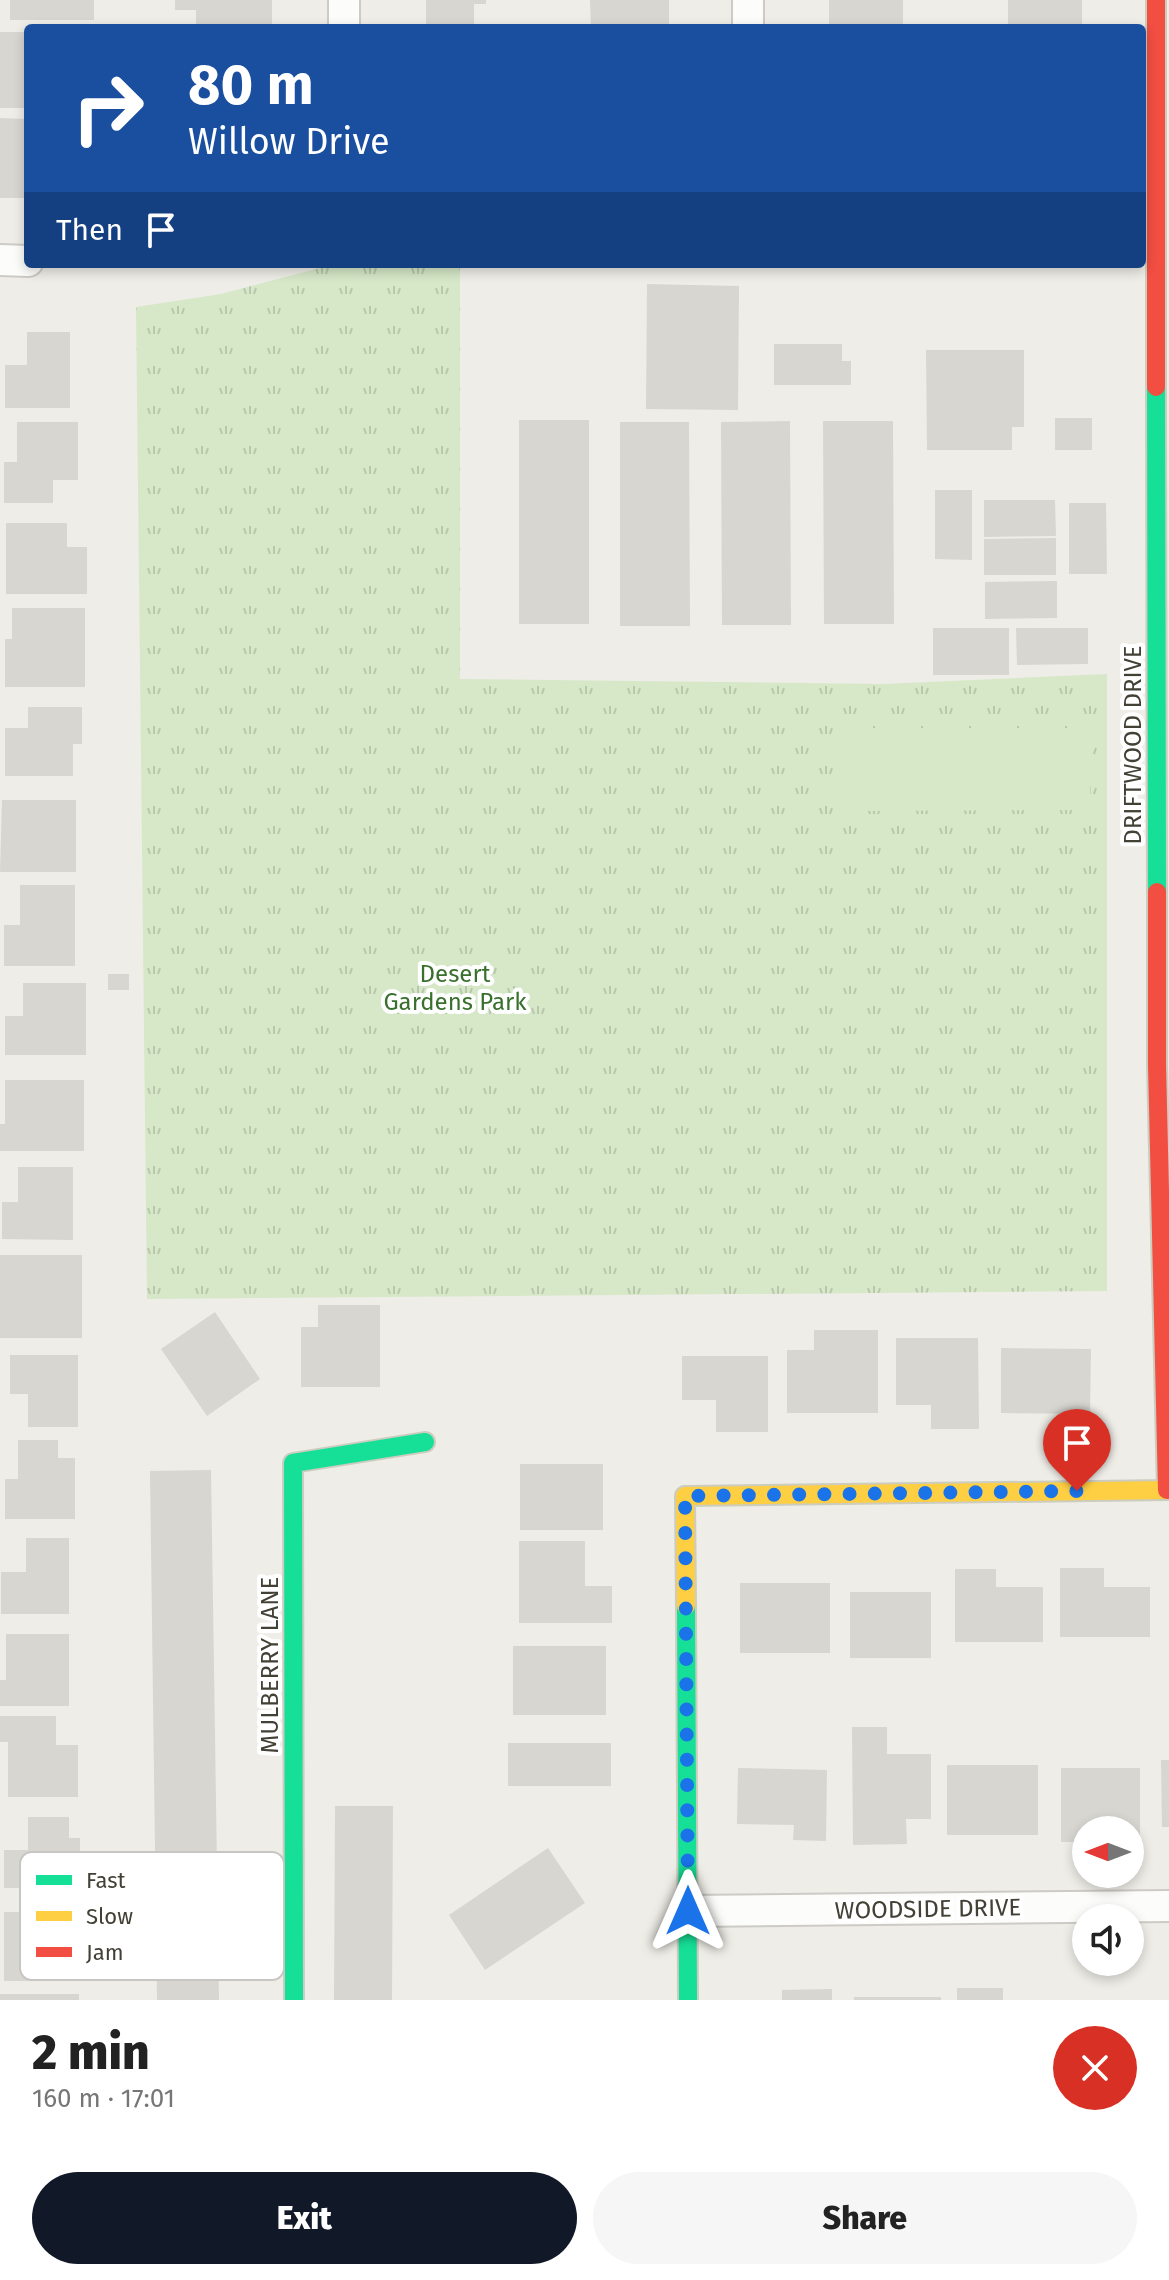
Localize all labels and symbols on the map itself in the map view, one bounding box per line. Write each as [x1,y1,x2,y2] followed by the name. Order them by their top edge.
[1119,645,1147,845] street label: DRIFTWOOD DRIVE
[383,960,527,1016] park label: Desert Gardens Park
[1043,1409,1111,1491] pin
[256,1577,284,1753] street label: MULBERRY LANE
[1072,1816,1144,1888] north arrow
[20,1852,284,1980] legend
[86,1867,126,1894] text: Fast
[646,1869,730,1953] position arrow
[834,1893,1022,1925] street label: WOODSIDE DRIVE
[86,1903,133,1930] text: Slow
[86,1939,124,1966] text: Jam

